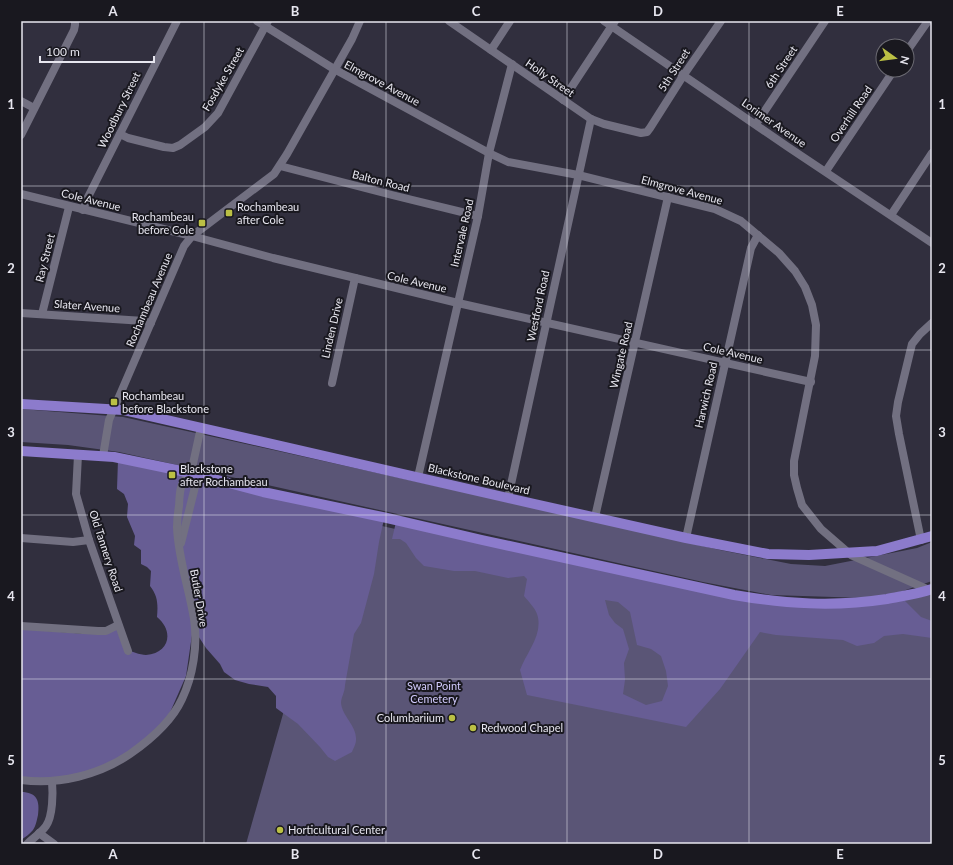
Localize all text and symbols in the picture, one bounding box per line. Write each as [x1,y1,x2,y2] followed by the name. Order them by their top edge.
[107,3,118,19] text: A
[291,3,300,19] text: B
[472,3,481,19] text: C
[653,3,663,19] text: D
[836,3,844,19] text: E
[40,38,154,64] scale bar
[875,38,915,78] north arrow
[762,43,799,90] street label: 6th Street
[46,44,80,59] text: 100 m
[199,45,246,113] street label: Fosdyke Street
[655,46,692,94] street label: 5th Street
[898,55,913,66] text: N
[523,56,577,99] street label: Holly Street
[342,57,422,108] street label: Elmgrove Avenue
[95,70,143,150] street label: Woodbury Street
[827,83,874,144] street label: Overhill Road
[7,96,15,112] text: 1
[740,96,809,150] street label: Lorimer Avenue
[938,96,946,112] text: 1
[351,167,411,194] street label: Balton Road
[640,172,724,207] street label: Elmgrove Avenue
[60,186,122,213] street label: Cole Avenue
[447,198,476,268] street label: Intervale Road
[237,200,299,226] place label: Rochambeau after Cole
[224,208,234,218] marker: Rochambeau after Cole
[132,210,194,236] place label: Rochambeau before Cole
[197,218,207,228] marker: Rochambeau before Cole
[32,232,57,283] street label: Ray Street
[123,251,174,349] street label: Rochambeau Avenue
[7,260,15,276] text: 2
[938,260,946,276] text: 2
[386,268,448,295] street label: Cole Avenue
[524,269,551,343] street label: Westford Road
[318,296,345,359] street label: Linden Drive
[54,297,121,314] street label: Slater Avenue
[607,320,635,390] street label: Wingate Road
[702,339,764,366] street label: Cole Avenue
[692,360,719,429] street label: Harwich Road
[122,389,209,415] place label: Rochambeau before Blackstone
[109,397,119,407] marker: Rochambeau before Blackstone
[7,424,15,440] text: 3
[938,424,946,440] text: 3
[427,460,531,497] street label: Blackstone Boulevard
[180,462,268,488] place label: Blackstone after Rochambeau
[167,470,177,480] marker: Blackstone after Rochambeau
[87,508,126,593] street label: Old Tannery Road
[188,568,211,628] street label: Butler Drive
[7,588,15,604] text: 4
[938,588,946,604] text: 4
[407,679,461,705] park label: Swan Point Cemetery
[377,711,444,724] place label: Columbariium
[447,713,457,723] marker: Columbariium
[481,721,563,734] place label: Redwood Chapel
[468,723,478,733] marker: Redwood Chapel
[7,752,15,768] text: 5
[938,752,946,768] text: 5
[288,823,385,836] place label: Horticultural Center
[275,825,285,835] marker: Horticultural Center
[107,846,118,862] text: A
[291,846,300,862] text: B
[472,846,481,862] text: C
[653,846,663,862] text: D
[836,846,844,862] text: E

